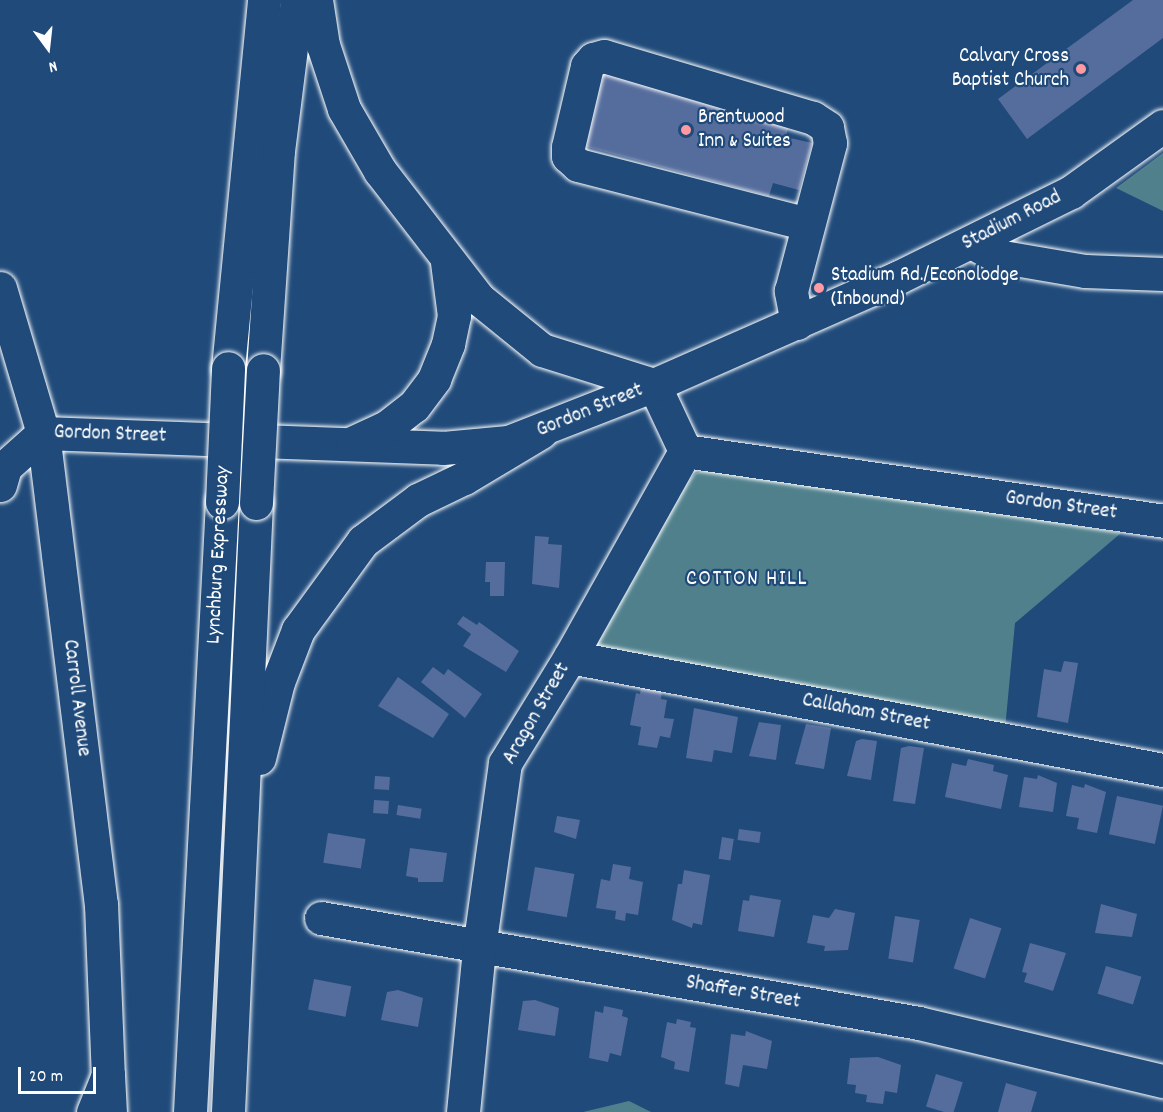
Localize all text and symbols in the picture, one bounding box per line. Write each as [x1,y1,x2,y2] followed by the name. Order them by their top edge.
[18,18,78,78] north arrow
[952,44,1069,94] place label: Calvary Cross Baptist Church
[46,54,60,78] text: N
[1074,62,1088,76] marker: Calvary Cross Baptist Church
[698,105,791,155] place label: Brentwood Inn & Suites
[679,123,693,137] marker: Brentwood Inn & Suites
[958,185,1066,257] street label: Stadium Road
[831,263,1018,313] place label: Stadium Rd./Econolodge (Inbound)
[812,281,826,295] marker: Stadium Rd./Econolodge (Inbound)
[533,378,647,444] street label: Gordon Street
[53,420,167,450] street label: Gordon Street
[202,465,236,645] street label: Lynchburg Expressway
[1004,486,1118,526] street label: Gordon Street
[686,567,808,593] district label: COTTON HILL
[56,638,96,758] street label: Carroll Avenue
[498,659,576,769] street label: Aragon Street
[800,688,932,738] street label: Callaham Street
[684,971,802,1015] street label: Shaffer Street
[21,1055,99,1093] scale bar
[29,1065,63,1090] text: 20 m

